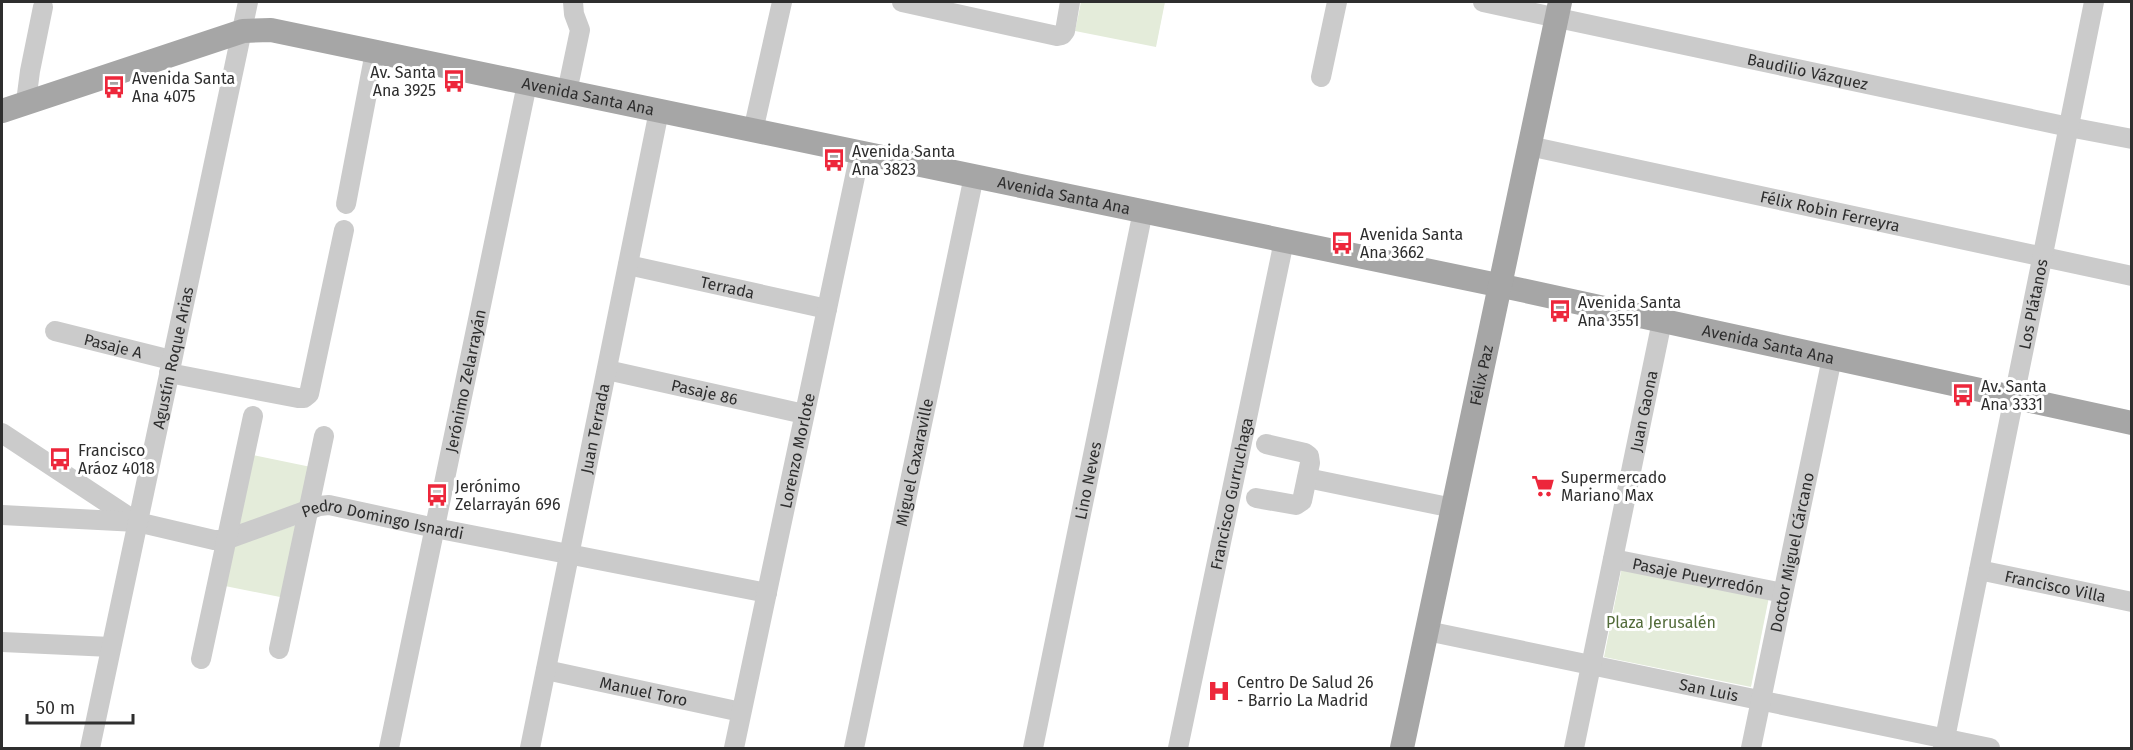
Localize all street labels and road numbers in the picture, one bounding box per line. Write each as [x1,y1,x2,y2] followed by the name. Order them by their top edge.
[1745,50,1870,94] street label: Baudilio Vázquez
[520,73,656,119] street label: Avenida Santa Ana
[996,172,1132,218] street label: Avenida Santa Ana
[1758,187,1902,236] street label: Félix Robin Ferreyra
[2015,257,2052,351] street label: Los Plátanos
[699,272,756,303] street label: Terrada
[149,285,197,430] street label: Agustín Roque Arias
[442,308,490,454] street label: Jerónimo Zelarrayán
[1700,321,1836,368] street label: Avenida Santa Ana
[82,330,145,363] street label: Pasaje A
[1466,343,1497,407] street label: Félix Paz
[1626,369,1662,454] street label: Juan Gaona
[669,376,740,409] street label: Pasaje 86
[577,382,614,475] street label: Juan Terrada
[776,391,819,510] street label: Lorenzo Morlote
[892,397,937,528] street label: Miguel Caxaraville
[1207,416,1257,571] street label: Francisco Gurruchaga
[1071,440,1106,521] street label: Lino Neves
[1766,471,1818,634] street label: Doctor Miguel Cárcano
[299,496,465,543] street label: Pedro Domingo Isnardi
[1631,554,1766,599] street label: Pasaje Pueyrredón
[2003,567,2108,606] street label: Francisco Villa
[598,673,689,710] street label: Manuel Toro
[1677,675,1740,706] street label: San Luis

